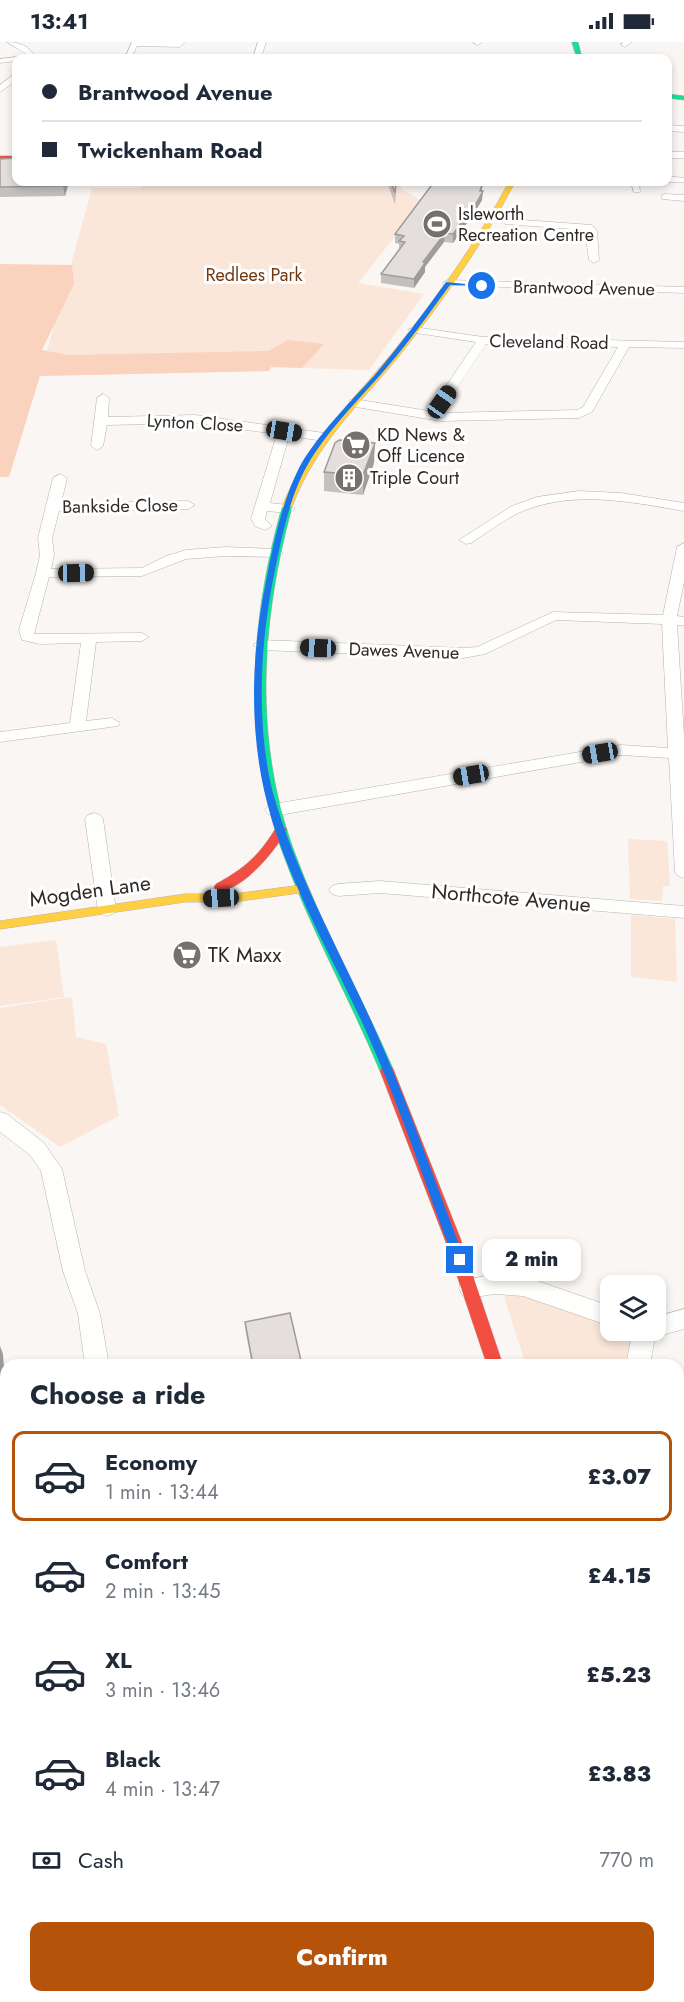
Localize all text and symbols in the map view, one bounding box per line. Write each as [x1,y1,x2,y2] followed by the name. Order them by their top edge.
[30,5,89,37] text: 13:41
[78,76,273,108] text: Brantwood Avenue
[78,134,263,166] text: Twickenham Road
[458,201,594,248] place label: Isleworth Recreation Centre
[421,208,453,240] sports icon: Isleworth Recreation Centre
[205,262,303,288] park label: Redlees Park
[468,272,495,299] route start
[513,274,655,302] street label: Brantwood Avenue
[489,328,609,356] street label: Cleveland Road
[424,382,460,422] car
[146,407,244,439] street label: Lynton Close
[265,419,303,443] car
[377,422,465,469] place label: KD News & Off Licence
[340,429,372,461] supermarket icon: KD News & Off Licence
[333,462,365,494] building icon: Triple Court
[370,465,460,491] place label: Triple Court
[62,492,178,520] street label: Bankside Close
[58,564,94,582] car
[348,636,460,666] street label: Dawes Avenue
[300,638,336,658] car
[581,741,619,765] car
[452,763,490,787] car
[28,868,153,914] street label: Mogden Lane
[430,876,592,920] street label: Northcote Avenue
[203,888,239,908] car
[171,939,203,971] supermarket icon: TK Maxx
[208,940,281,970] place label: TK Maxx
[481,1239,580,1281] callout: 2 min
[505,1245,558,1274] text: 2 min
[446,1246,473,1273] route end
[600,1275,666,1341] map controls
[600,1275,666,1341] button: layers
[30,1375,205,1414] text: Choose a ride
[105,1446,197,1478] text: Economy
[33,1449,87,1503] icon: car
[588,1460,651,1492] text: £3.07
[105,1478,219,1507] text: 1 min · 13:44
[105,1545,188,1577] text: Comfort
[33,1548,87,1602] icon: car
[588,1559,651,1591] text: £4.15
[105,1577,221,1606] text: 2 min · 13:45
[105,1644,132,1676] text: XL
[33,1647,87,1701] icon: car
[586,1658,651,1690] text: £5.23
[105,1676,220,1705] text: 3 min · 13:46
[105,1743,161,1775] text: Black
[33,1746,87,1800] icon: car
[588,1757,651,1789] text: £3.83
[105,1775,220,1804] text: 4 min · 13:47
[30,1844,63,1877] icon: cash
[78,1844,124,1876] text: Cash
[599,1846,654,1875] text: 770 m
[30,1922,654,1991] button: Confirm

